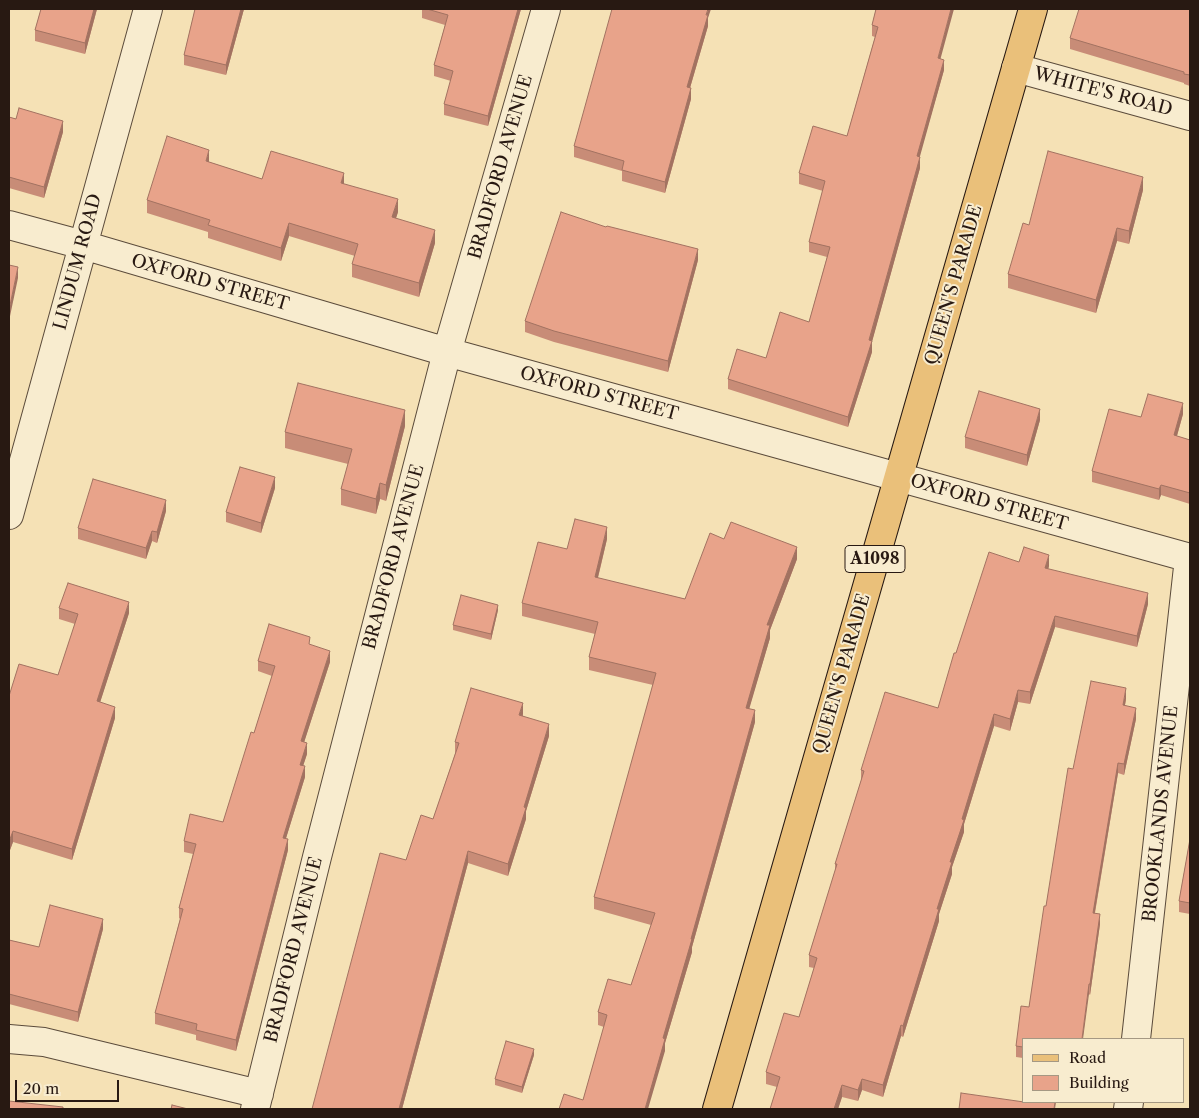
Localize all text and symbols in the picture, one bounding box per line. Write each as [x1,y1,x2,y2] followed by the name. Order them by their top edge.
[1031,63,1175,121] street label: WHITE'S ROAD
[464,72,538,262] street label: BRADFORD AVENUE
[49,192,107,332] street label: LINDUM ROAD
[921,203,987,367] street label: QUEEN'S PARADE
[129,250,291,316] street label: OXFORD STREET
[517,362,681,426] street label: OXFORD STREET
[359,462,429,652] street label: BRADFORD AVENUE
[908,470,1070,536] street label: OXFORD STREET
[845,546,905,572] road number: A1098
[809,592,875,756] street label: QUEEN'S PARADE
[1139,705,1183,923] street label: BROOKLANDS AVENUE
[260,855,328,1045] street label: BRADFORD AVENUE
[1022,1038,1184,1103] legend
[1069,1048,1106,1067] text: Road
[18,1070,121,1102] scale bar
[1069,1073,1129,1092] text: Building
[23,1079,59,1098] text: 20 m

